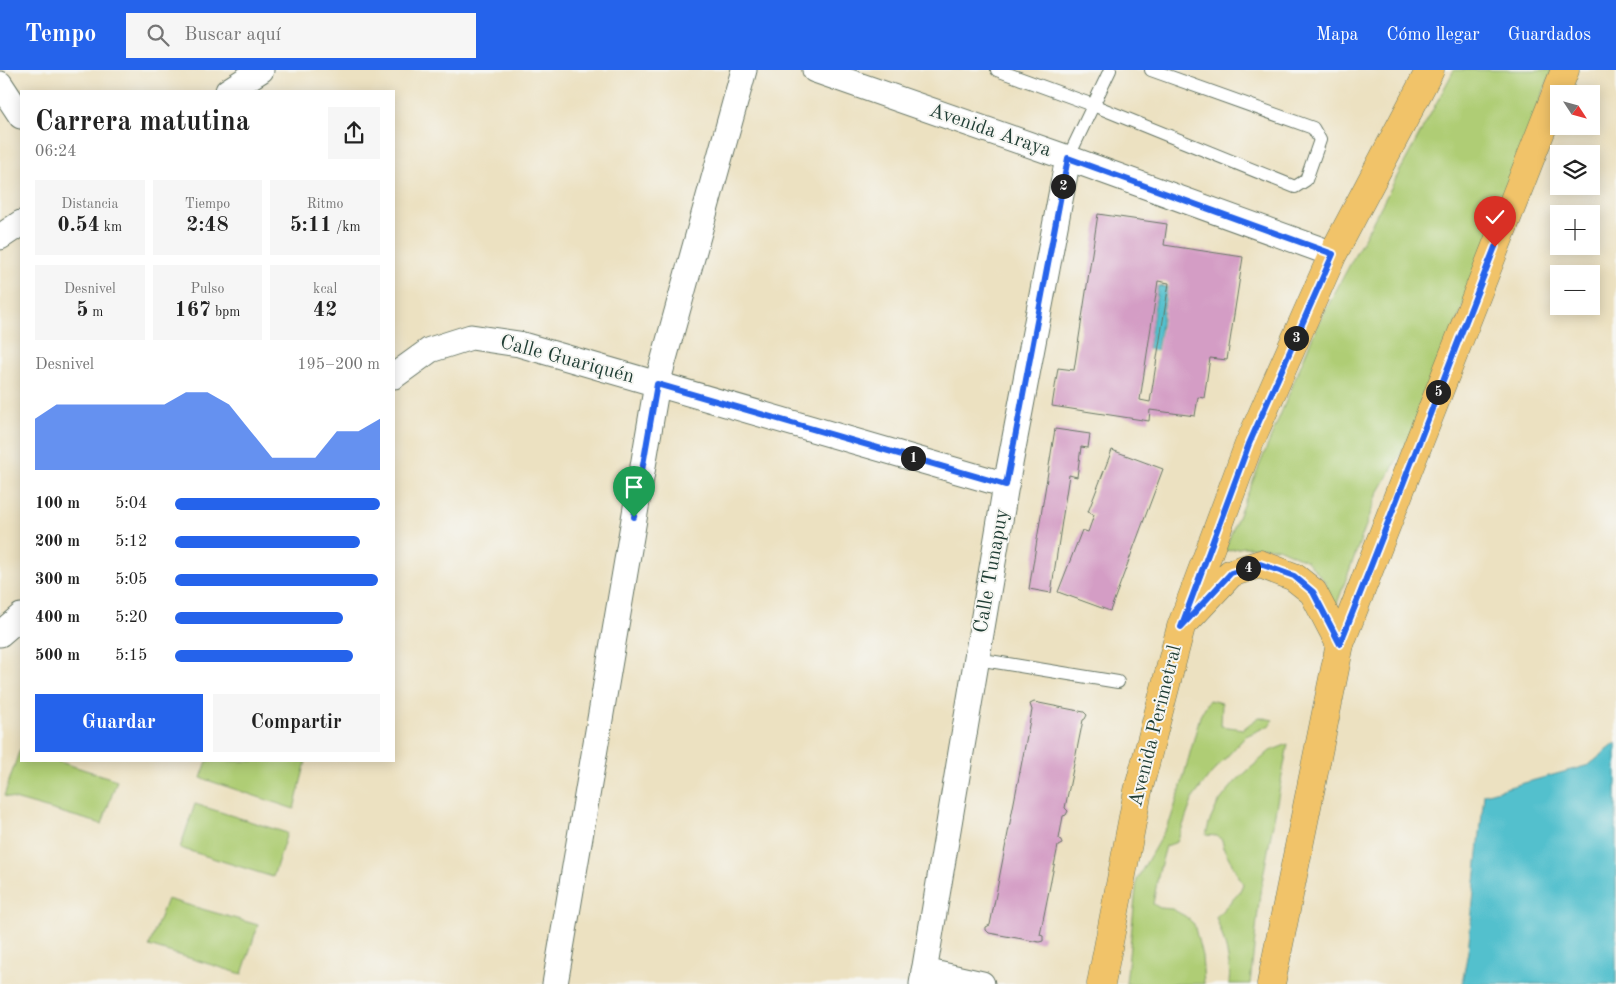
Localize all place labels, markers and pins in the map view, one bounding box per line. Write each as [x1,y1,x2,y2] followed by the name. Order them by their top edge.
[1050,174,1076,198] pin: 2
[1474,196,1516,247] pin
[1284,326,1308,350] pin: 3
[1426,380,1450,404] pin: 5
[900,446,926,470] pin: 1
[613,466,655,517] pin
[1236,556,1260,580] pin: 4

